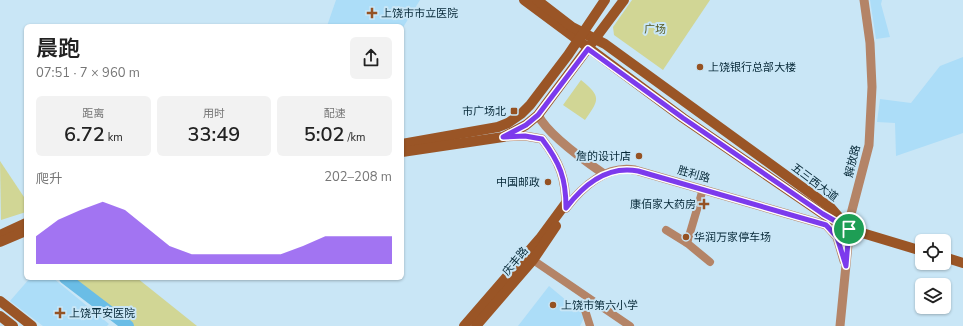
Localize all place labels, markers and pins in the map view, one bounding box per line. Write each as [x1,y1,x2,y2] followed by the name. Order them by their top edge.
[381,6,458,21] place label: 上饶市市立医院
[366,7,378,19] marker: 上饶市市立医院
[708,60,796,75] place label: 上饶银行总部大楼
[695,62,705,72] marker: 上饶银行总部大楼
[462,104,506,119] place label: 市广场北
[509,106,519,116] marker: 市广场北
[576,149,631,164] place label: 詹的设计店
[634,151,644,161] marker: 詹的设计店
[496,175,540,190] place label: 中国邮政
[543,177,553,187] marker: 中国邮政
[630,197,696,212] place label: 康佰家大药房
[699,199,709,209] marker: 康佰家大药房
[832,212,866,246] pin
[694,230,771,245] place label: 华润万家停车场
[681,232,691,242] marker: 华润万家停车场
[561,298,638,313] place label: 上饶市第六小学
[548,300,558,310] marker: 上饶市第六小学
[69,306,135,321] place label: 上饶平安医院
[54,307,66,319] marker: 上饶平安医院

